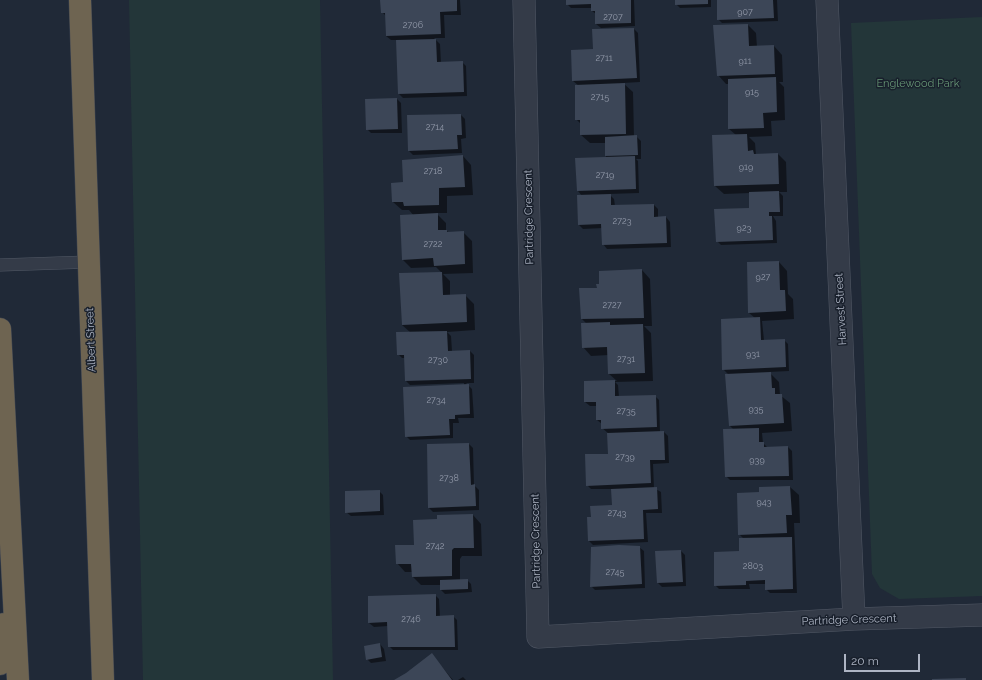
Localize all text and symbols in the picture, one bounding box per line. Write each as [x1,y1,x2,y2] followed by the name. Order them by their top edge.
[737,7,753,17] house number: 907
[603,12,623,22] house number: 2707
[403,20,423,30] house number: 2706
[595,53,613,63] house number: 2711
[739,56,751,66] house number: 911
[876,77,960,91] park label: Englewood Park
[745,87,759,97] house number: 915
[591,92,609,102] house number: 2715
[426,122,444,132] house number: 2714
[739,162,753,172] house number: 919
[424,166,442,176] house number: 2718
[522,169,536,265] street label: Partridge Crescent
[596,170,614,180] house number: 2719
[613,216,631,226] house number: 2723
[737,223,751,233] house number: 923
[424,239,442,249] house number: 2722
[756,272,770,282] house number: 927
[833,273,849,345] street label: Harvest Street
[602,300,622,310] house number: 2727
[83,308,99,372] street label: Albert Street
[746,349,760,359] house number: 931
[617,354,635,364] house number: 2731
[428,355,448,365] house number: 2730
[426,395,446,405] house number: 2734
[749,404,763,414] house number: 935
[616,406,636,416] house number: 2735
[615,452,635,462] house number: 2739
[749,455,765,465] house number: 939
[439,473,459,483] house number: 2738
[529,493,543,589] street label: Partridge Crescent
[757,497,771,507] house number: 943
[608,508,626,518] house number: 2743
[426,541,444,551] house number: 2742
[743,561,763,571] house number: 2803
[606,567,624,577] house number: 2745
[801,612,897,628] street label: Partridge Crescent
[401,614,421,624] house number: 2746
[846,646,922,672] scale bar
[851,654,879,668] text: 20 m

